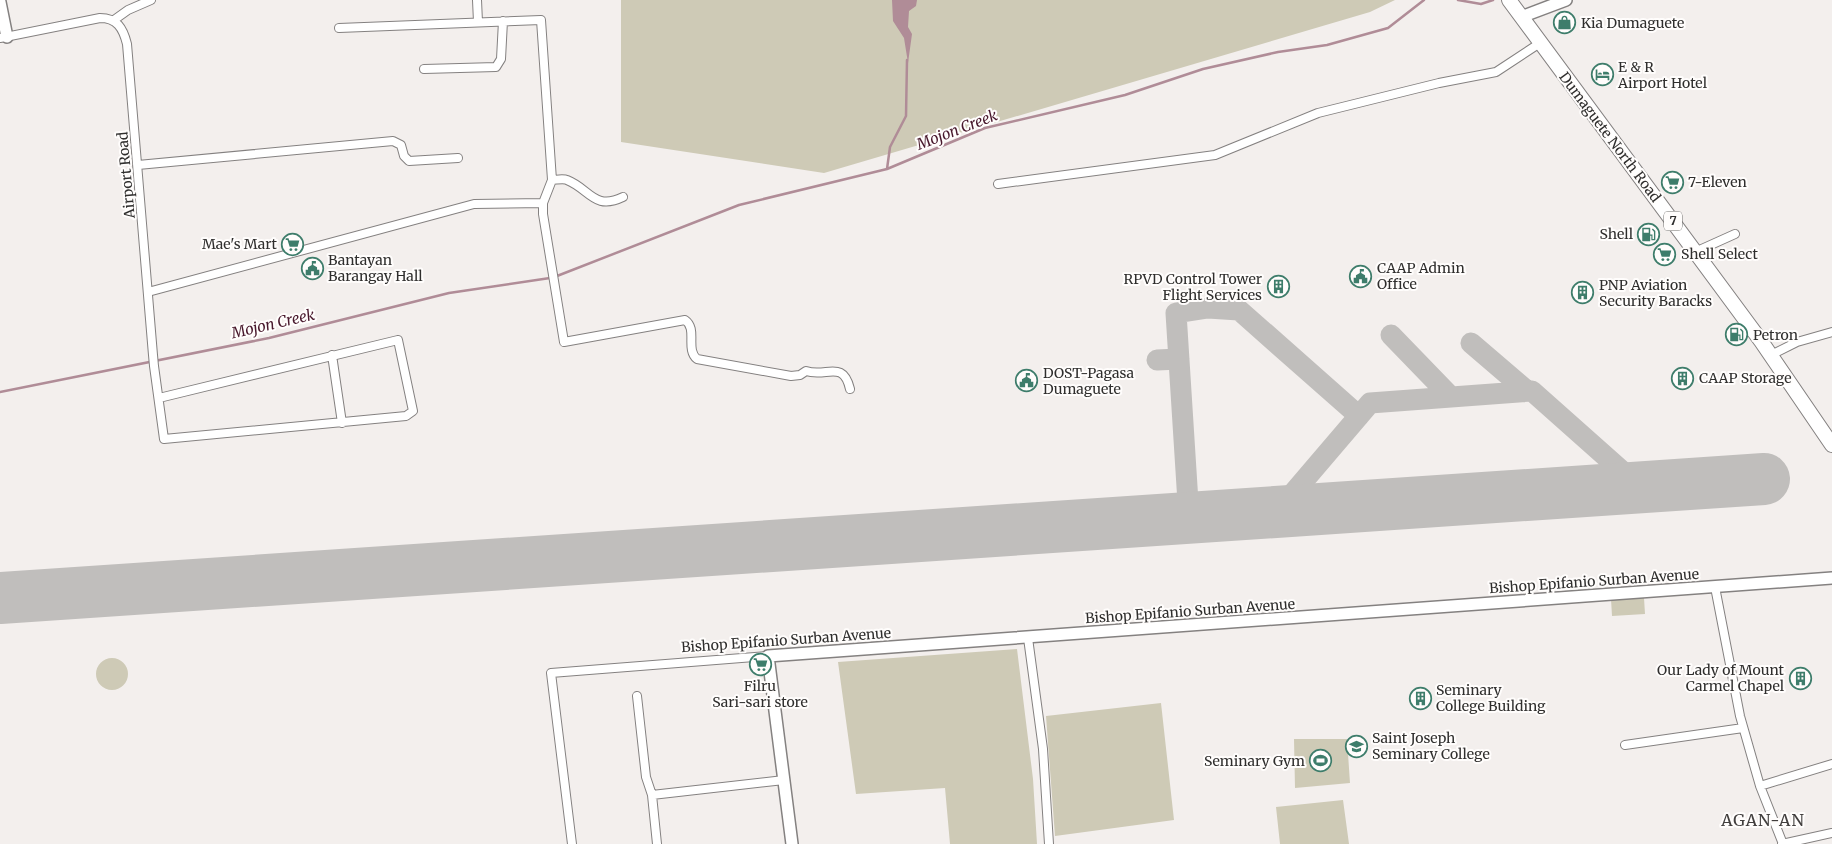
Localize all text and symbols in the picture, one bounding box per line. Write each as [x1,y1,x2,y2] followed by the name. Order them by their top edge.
[1553,11,1577,35] shop icon: Kia Dumaguete
[1581,14,1684,32] place label: Kia Dumaguete
[1617,58,1708,92] place label: E & R Airport Hotel
[1590,63,1614,87] hotel icon: E & R Airport Hotel
[1555,68,1665,206] street label: Dumaguete North Road
[913,105,1001,154] water label: Mojon Creek
[113,130,139,220] street label: Airport Road
[1660,170,1684,194] supermarket icon: 7-Eleven
[1688,173,1747,191] place label: 7-Eleven
[1664,212,1682,230] road number: 7
[1637,222,1661,246] fuel station icon: Shell
[1600,225,1634,243] place label: Shell
[281,232,305,256] supermarket icon: Mae's Mart
[202,235,278,253] place label: Mae's Mart
[1653,242,1677,266] supermarket icon: Shell Select
[1681,245,1758,263] place label: Shell Select
[328,251,423,285] place label: Bantayan Barangay Hall
[300,256,324,280] public building icon: Bantayan Barangay Hall
[1377,259,1465,293] place label: CAAP Admin Office
[1349,264,1373,288] public building icon: CAAP Admin Office
[1124,270,1262,304] place label: RPVD Control Tower Flight Services
[1266,275,1290,299] building icon: RPVD Control Tower Flight Services
[1599,276,1712,310] place label: PNP Aviation Security Baracks
[1571,281,1595,305] building icon: PNP Aviation Security Baracks
[228,305,317,343] water label: Mojon Creek
[1725,323,1749,347] fuel station icon: Petron
[1753,326,1798,344] place label: Petron
[1043,364,1135,398] place label: DOST-Pagasa Dumaguete
[1671,366,1695,390] building icon: CAAP Storage
[1015,369,1039,393] public building icon: DOST-Pagasa Dumaguete
[1699,369,1792,387] place label: CAAP Storage
[1488,565,1700,597] street label: Bishop Epifanio Surban Avenue
[1084,595,1296,627] street label: Bishop Epifanio Surban Avenue
[680,624,892,656] street label: Bishop Epifanio Surban Avenue
[748,652,772,676] supermarket icon: Filru Sari-sari store
[1657,661,1785,695] place label: Our Lady of Mount Carmel Chapel
[1788,666,1812,690] building icon: Our Lady of Mount Carmel Chapel
[712,677,808,711] place label: Filru Sari-sari store
[1436,681,1546,715] place label: Seminary College Building
[1408,686,1432,710] building icon: Seminary College Building
[1372,729,1490,763] place label: Saint Joseph Seminary College
[1344,734,1368,758] school or university icon: Saint Joseph Seminary College
[1309,749,1333,773] sports icon: Seminary Gym
[1204,752,1305,770] place label: Seminary Gym
[1720,810,1805,830] district label: AGAN-AN

